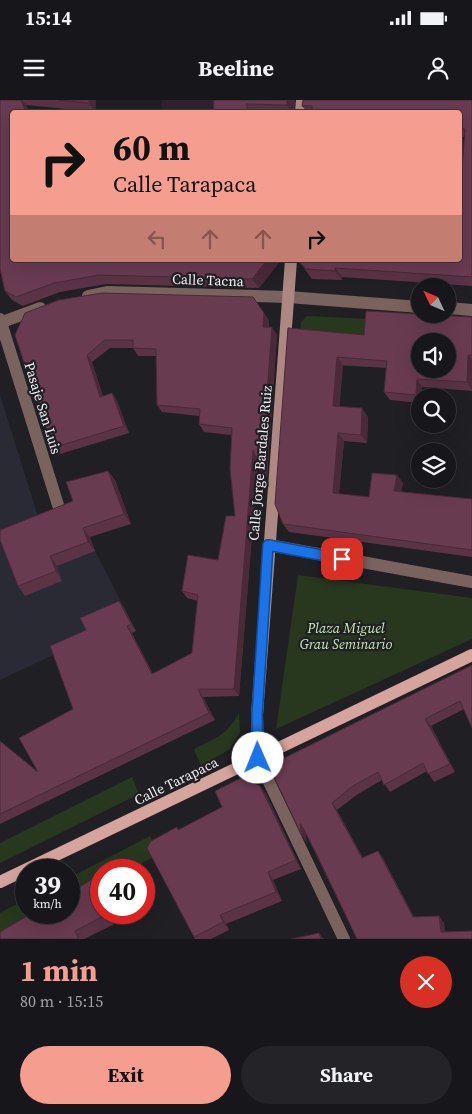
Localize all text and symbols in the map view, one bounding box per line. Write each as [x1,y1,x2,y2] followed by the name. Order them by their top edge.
[25,5,72,31] text: 15:14
[198,53,274,83] text: Beeline
[20,54,48,82] icon: menu
[424,54,452,82] icon: person
[113,124,190,172] text: 60 m
[30,130,95,195] icon: right
[113,169,256,199] text: Calle Tarapaca
[143,225,171,253] icon: left
[196,225,224,253] icon: ahead
[249,225,277,253] icon: ahead
[302,225,330,253] icon: right
[172,269,245,291] street label: Calle Tacna
[411,278,456,322] north arrow
[411,278,456,488] map controls
[411,333,456,378] button: sound
[20,360,66,456] street label: Pasaje San Luis
[243,384,277,541] street label: Calle Jorge Bardales Ruiz
[411,388,456,433] button: search
[411,443,456,488] button: layers
[321,538,363,580] pin
[328,545,356,573] icon: arrive
[300,618,393,654] park label: Plaza Miguel Grau Seminario
[231,731,283,783] position arrow
[131,752,222,810] street label: Calle Tarapaca
[90,859,155,924] speed limit sign: 40
[34,868,61,902] text: 39
[33,896,62,912] text: km/h
[20,950,98,991] text: 1 min
[400,956,452,1008] button: close
[20,990,103,1012] text: 80 m · 15:15
[20,1046,231,1104] button: Exit
[241,1046,452,1104] button: Share

